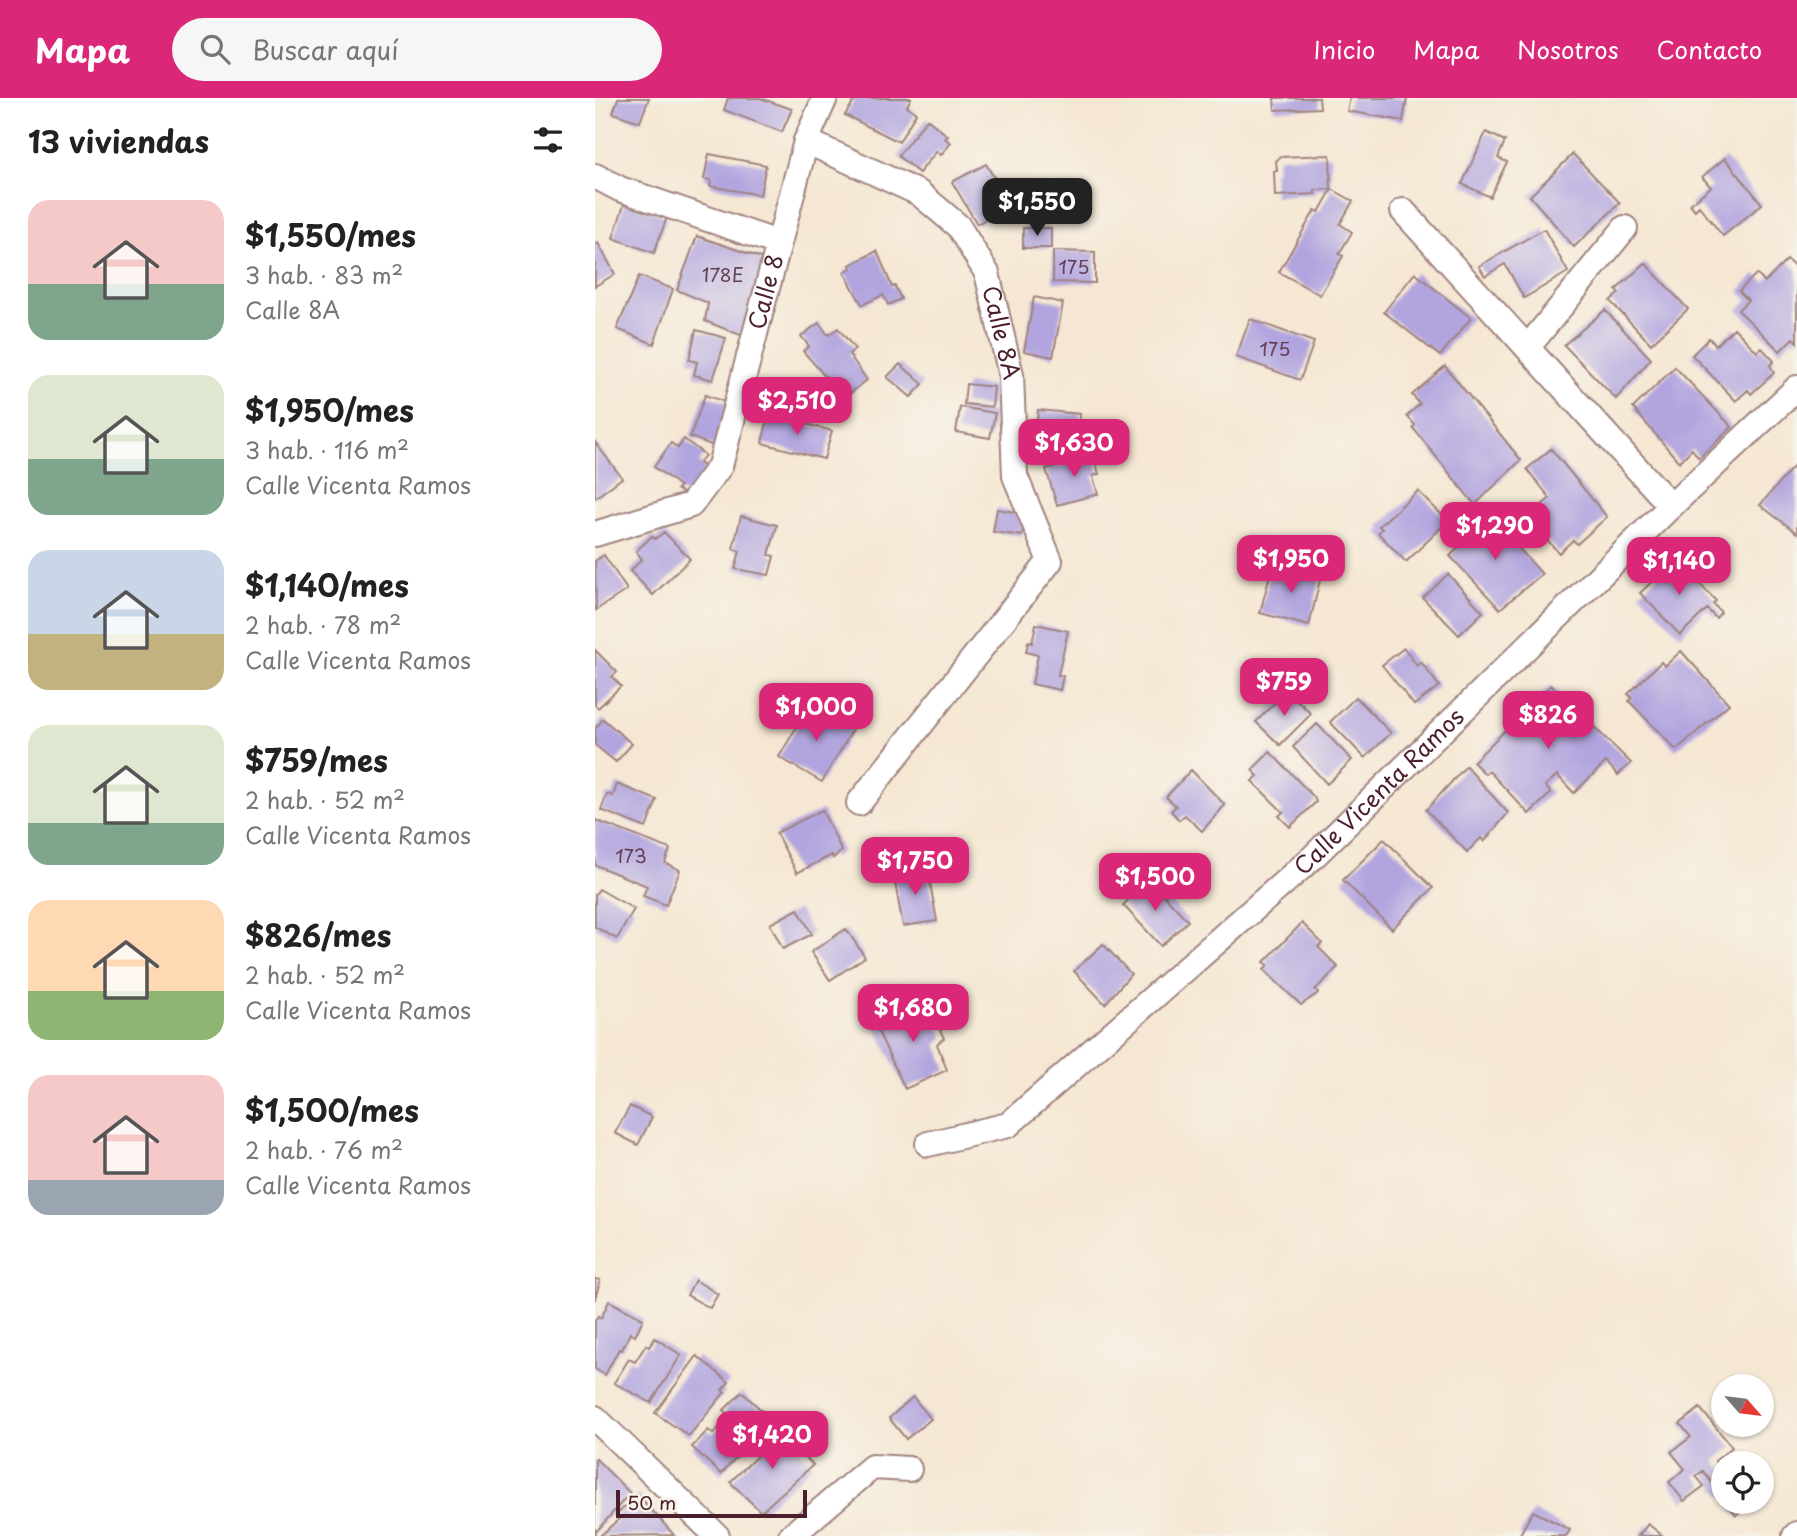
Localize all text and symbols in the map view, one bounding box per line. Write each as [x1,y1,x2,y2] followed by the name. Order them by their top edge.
[172,18,662,81] search box
[35,24,130,74] text: Mapa
[196,30,234,68] icon: search
[252,30,398,69] text: Buscar aquí
[1314,31,1375,67] text: Inicio
[1413,31,1479,67] text: Mapa
[1517,31,1619,67] text: Nosotros
[1657,31,1762,67] text: Contacto
[28,118,209,163] text: 13 viviendas
[529,121,567,159] icon: filters
[980,178,1094,238] pin: $1,550
[998,183,1076,218] text: $1,550
[245,212,416,257] text: $1,550/mes
[84,228,168,312] icon: home
[738,250,791,333] street label: Calle 8
[1059,252,1089,280] house number: 175
[245,257,403,292] text: 3 hab. · 83 m²
[702,260,744,288] house number: 178E
[975,282,1030,383] street label: Calle 8A
[245,292,340,327] text: Calle 8A
[1260,334,1290,362] house number: 175
[740,378,854,437] pin: $2,510
[758,382,836,417] text: $2,510
[245,387,414,432] text: $1,950/mes
[84,403,168,487] icon: home
[1017,420,1131,479] pin: $1,630
[1034,424,1114,459] text: $1,630
[245,432,409,467] text: 3 hab. · 116 m²
[245,467,471,502] text: Calle Vicenta Ramos
[1438,503,1552,562] pin: $1,290
[1456,507,1534,542] text: $1,290
[1234,536,1348,595] pin: $1,950
[1622,538,1736,597] pin: $1,140
[1253,540,1329,575] text: $1,950
[1643,542,1715,577] text: $1,140
[245,562,409,607] text: $1,140/mes
[84,578,168,662] icon: home
[245,607,401,642] text: 2 hab. · 78 m²
[245,642,471,677] text: Calle Vicenta Ramos
[1243,658,1325,718] pin: $759
[1256,663,1312,698] text: $759
[759,684,873,743] pin: $1,000
[775,688,857,723] text: $1,000
[1507,692,1589,751] pin: $826
[1519,696,1577,731] text: $826
[1285,699,1471,882] street label: Calle Vicenta Ramos
[245,737,388,782] text: $759/mes
[84,753,168,837] icon: home
[245,782,405,817] text: 2 hab. · 52 m²
[245,817,471,852] text: Calle Vicenta Ramos
[858,838,972,897] pin: $1,750
[615,841,647,869] house number: 173
[877,842,953,877] text: $1,750
[1098,854,1212,913] pin: $1,500
[1115,858,1195,893] text: $1,500
[245,912,391,957] text: $826/mes
[84,928,168,1012] icon: home
[245,957,405,992] text: 2 hab. · 52 m²
[856,984,970,1044] pin: $1,680
[874,989,952,1024] text: $1,680
[245,992,471,1027] text: Calle Vicenta Ramos
[245,1087,419,1132] text: $1,500/mes
[84,1103,168,1187] icon: home
[245,1132,403,1167] text: 2 hab. · 76 m²
[245,1167,471,1202] text: Calle Vicenta Ramos
[1711,1374,1775,1437] north arrow
[1711,1374,1774,1514] map controls
[715,1412,829,1471] pin: $1,420
[732,1416,812,1451] text: $1,420
[1711,1451,1774,1514] button: locate
[616,1487,807,1519] scale bar
[627,1488,676,1516] text: 50 m

